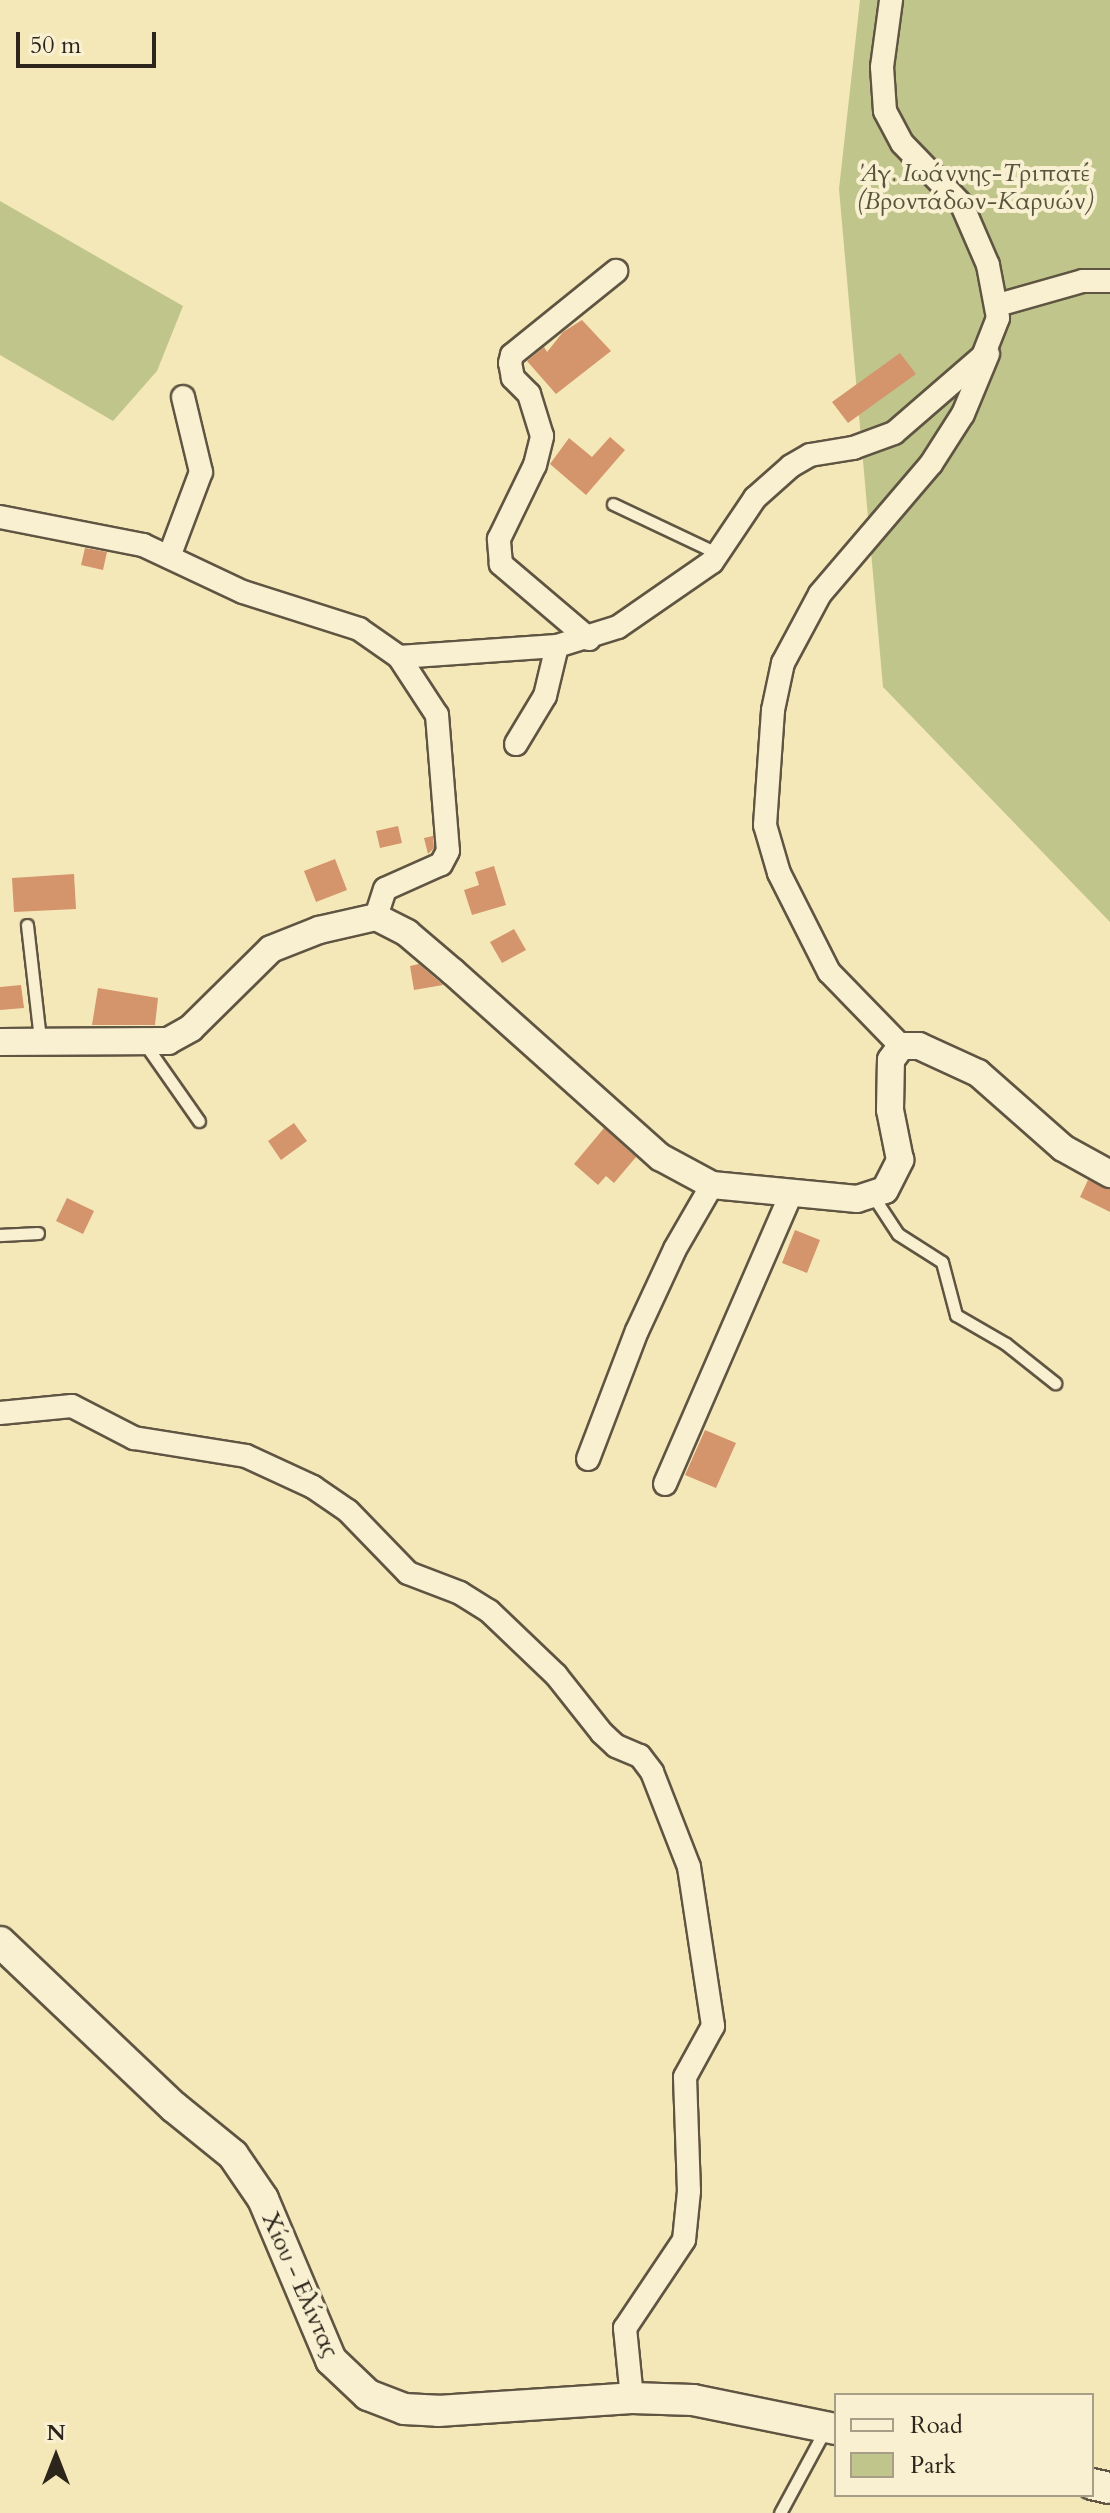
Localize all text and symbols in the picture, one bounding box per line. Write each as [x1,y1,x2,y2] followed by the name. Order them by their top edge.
[20,16,160,66] scale bar
[30,29,81,62] text: 50 m
[856,160,1094,216] park label: Άγ. Ιωάννης-Τριπατέ (Βροντάδων-Καρυών)
[255,2208,345,2362] street label: Χίου - Ελίντας
[834,2393,1094,2497] legend
[910,2409,963,2442] text: Road
[16,2417,96,2497] north arrow
[46,2418,66,2448] text: N
[910,2449,956,2482] text: Park

